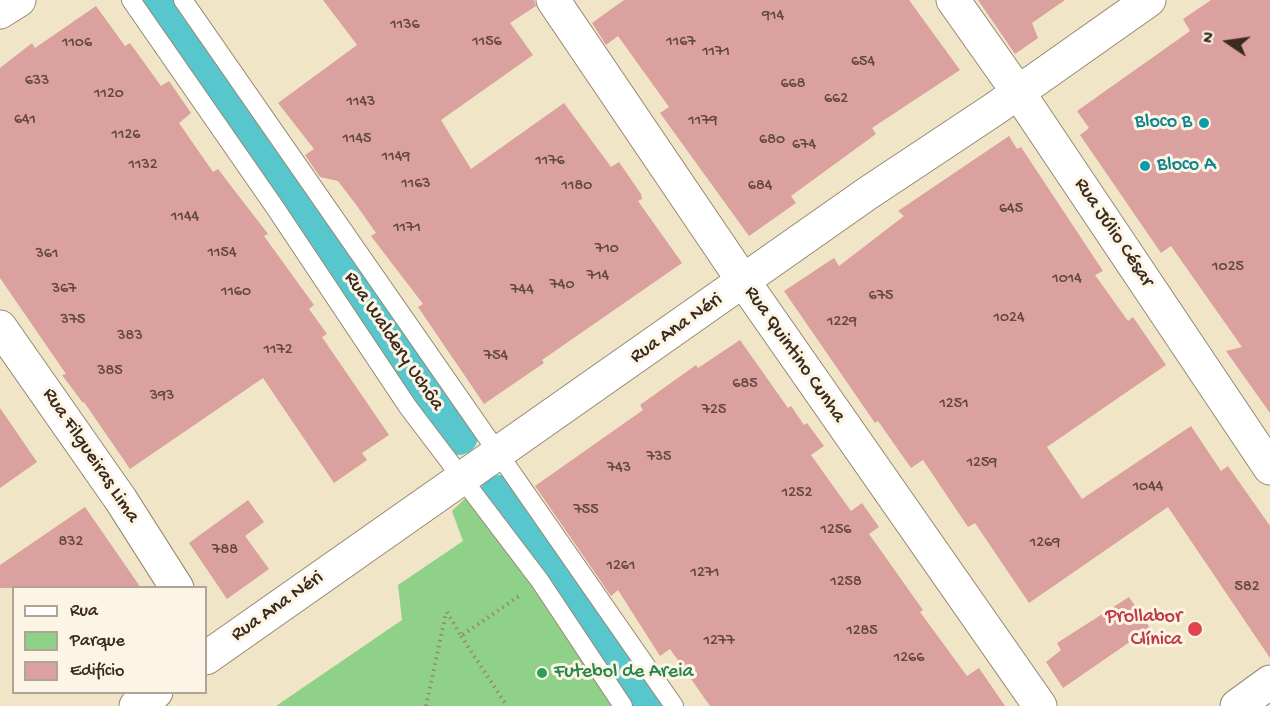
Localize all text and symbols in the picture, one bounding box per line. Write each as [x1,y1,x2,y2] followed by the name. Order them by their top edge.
[762,7,784,27] house number: 914
[1198,12,1258,72] north arrow
[390,16,420,36] house number: 1136
[1200,31,1220,45] text: N
[472,33,502,53] house number: 1156
[666,33,696,53] house number: 1167
[62,34,92,54] house number: 1106
[702,43,730,63] house number: 1171
[851,53,875,73] house number: 654
[25,72,49,92] house number: 633
[781,75,805,95] house number: 668
[94,85,124,105] house number: 1120
[824,90,848,110] house number: 662
[347,93,375,113] house number: 1143
[14,111,36,131] house number: 641
[1135,111,1192,135] place label: Bloco B
[688,112,718,132] house number: 1179
[1197,116,1211,130] marker: Bloco B
[112,126,140,146] house number: 1126
[343,130,371,150] house number: 1145
[759,131,785,151] house number: 680
[792,136,816,156] house number: 674
[382,148,410,168] house number: 1149
[535,152,565,172] house number: 1176
[1157,154,1216,178] place label: Bloco A
[128,156,158,176] house number: 1132
[1138,159,1152,173] marker: Bloco A
[1068,174,1158,292] street label: Rua Júlio César
[401,175,431,195] house number: 1163
[562,177,592,197] house number: 1180
[748,177,772,197] house number: 684
[999,200,1023,220] house number: 645
[171,208,199,228] house number: 1144
[393,219,421,239] house number: 1171
[595,240,619,260] house number: 710
[208,244,236,264] house number: 1154
[36,245,58,265] house number: 361
[1212,258,1244,278] house number: 1025
[587,267,609,287] house number: 714
[338,268,448,416] street label: Rua Waldery Uchôa
[1052,270,1082,290] house number: 1014
[550,276,574,296] house number: 740
[52,280,76,300] house number: 367
[510,281,534,301] house number: 744
[738,282,850,428] street label: Rua Quintino Cunha
[221,283,251,303] house number: 1160
[869,287,893,307] house number: 675
[626,288,728,370] street label: Rua Ana Néri
[994,309,1024,329] house number: 1024
[60,311,86,331] house number: 375
[827,313,857,333] house number: 1229
[117,327,143,347] house number: 383
[263,341,293,361] house number: 1172
[484,347,508,367] house number: 754
[97,362,123,382] house number: 385
[732,375,758,395] house number: 685
[36,384,144,528] street label: Rua Filgueiras Lima
[150,387,174,407] house number: 393
[939,395,969,415] house number: 1251
[702,401,726,421] house number: 725
[646,448,672,468] house number: 735
[967,454,997,474] house number: 1259
[607,459,631,479] house number: 743
[1133,478,1163,498] house number: 1044
[782,484,812,504] house number: 1252
[573,501,599,521] house number: 755
[821,521,851,541] house number: 1256
[59,533,83,553] house number: 832
[1030,534,1060,554] house number: 1269
[212,541,238,561] house number: 788
[607,557,635,577] house number: 1261
[690,564,720,584] house number: 1271
[227,566,329,648] street label: Rua Ana Néri
[830,573,862,593] house number: 1258
[1234,578,1260,598] house number: 582
[12,586,207,694] legend
[70,601,98,622] text: Rua
[1106,606,1182,653] place label: Prollabor Clínica
[1186,620,1204,638] marker: Prollabor Clínica
[846,622,878,642] house number: 1285
[70,631,125,652] text: Parque
[704,632,734,652] house number: 1277
[894,649,924,669] house number: 1266
[70,661,124,682] text: Edifício
[554,661,694,685] place label: Futebol de Areia
[535,666,549,680] marker: Futebol de Areia

